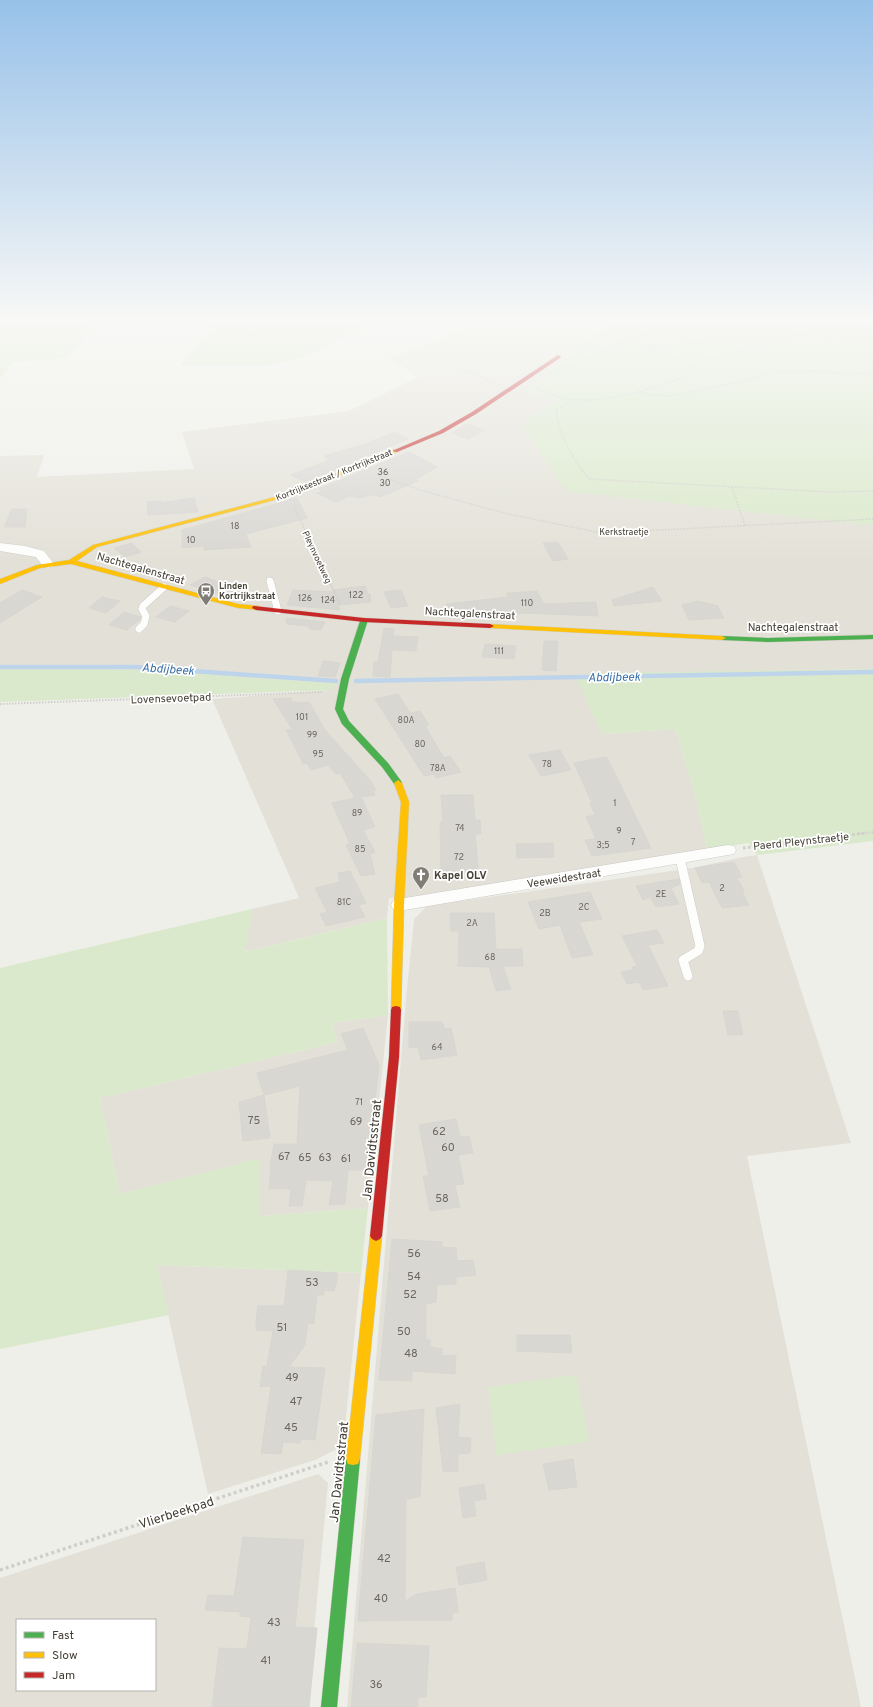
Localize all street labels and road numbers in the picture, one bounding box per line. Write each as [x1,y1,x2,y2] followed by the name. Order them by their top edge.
[274,447,394,504] street label: Kortrijksestraat / Kortrijkstraat
[599,527,649,538] street label: Kerkstraetje
[300,529,334,585] street label: Pleynvoetweg
[95,550,186,588] street label: Nachtegalenstraat
[424,605,516,623] street label: Nachtegalenstraat
[748,621,838,635] street label: Nachtegalenstraat
[130,691,212,707] street label: Lovensevoetpad
[752,830,850,854] street label: Paerd Pleynstraetje
[526,866,602,892] street label: Veeweidestraat
[360,1099,386,1202] street label: Jan Davidtsstraat
[327,1421,353,1524] street label: Jan Davidtsstraat
[137,1494,216,1534] street label: Vlierbeekpad

